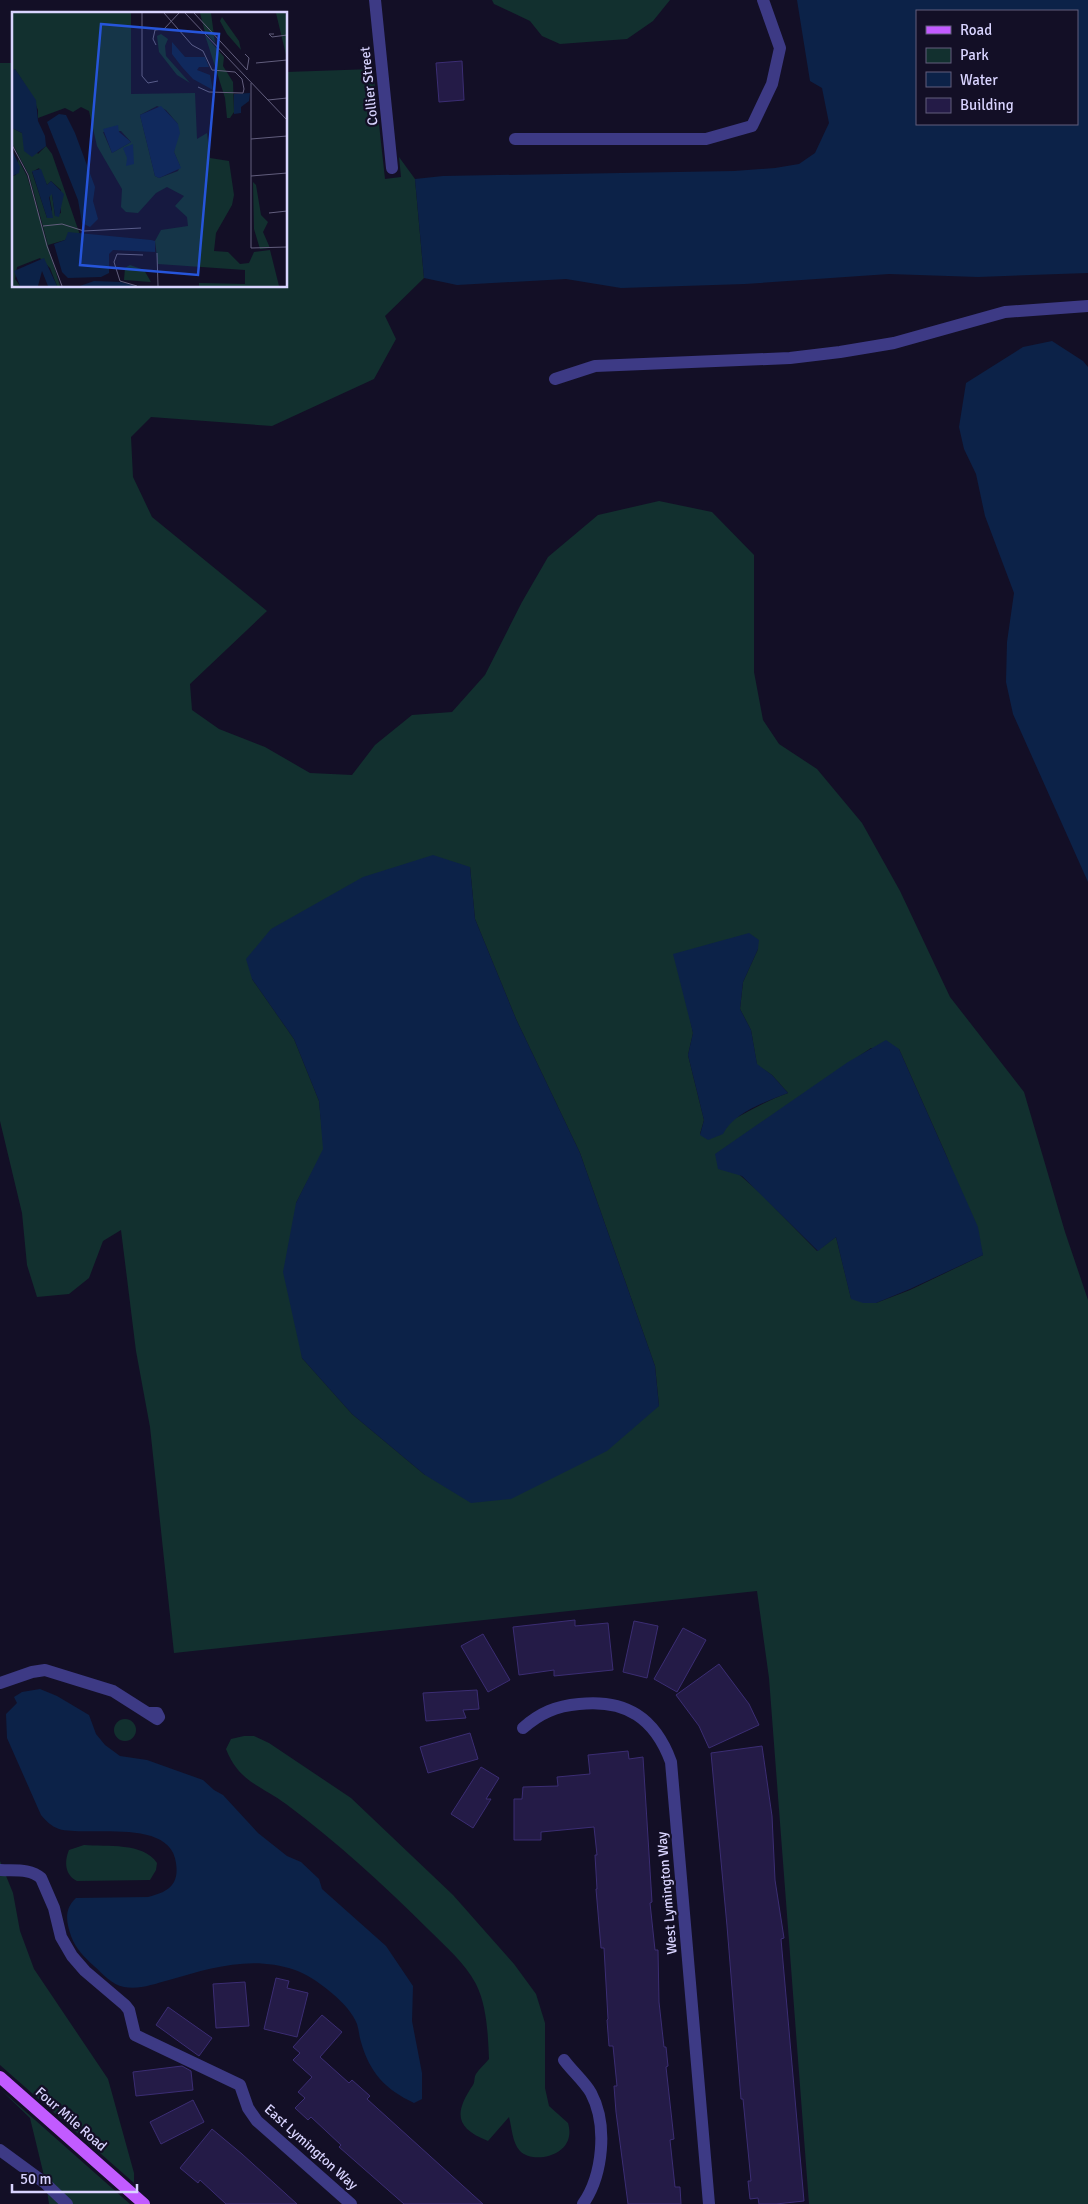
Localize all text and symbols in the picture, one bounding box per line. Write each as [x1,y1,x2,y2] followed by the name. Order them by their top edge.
[916,10,1078,125] legend
[12,12,288,288] inset map
[960,21,992,39] text: Road
[356,46,382,126] street label: Collier Street
[960,46,989,64] text: Park
[960,71,998,89] text: Water
[960,96,1014,114] text: Building
[653,1830,681,1955] street label: West Lymington Way
[32,2083,110,2155] street label: Four Mile Road
[261,2101,362,2194] street label: East Lymington Way
[12,2162,138,2194] scale bar
[20,2170,51,2188] text: 50 m

